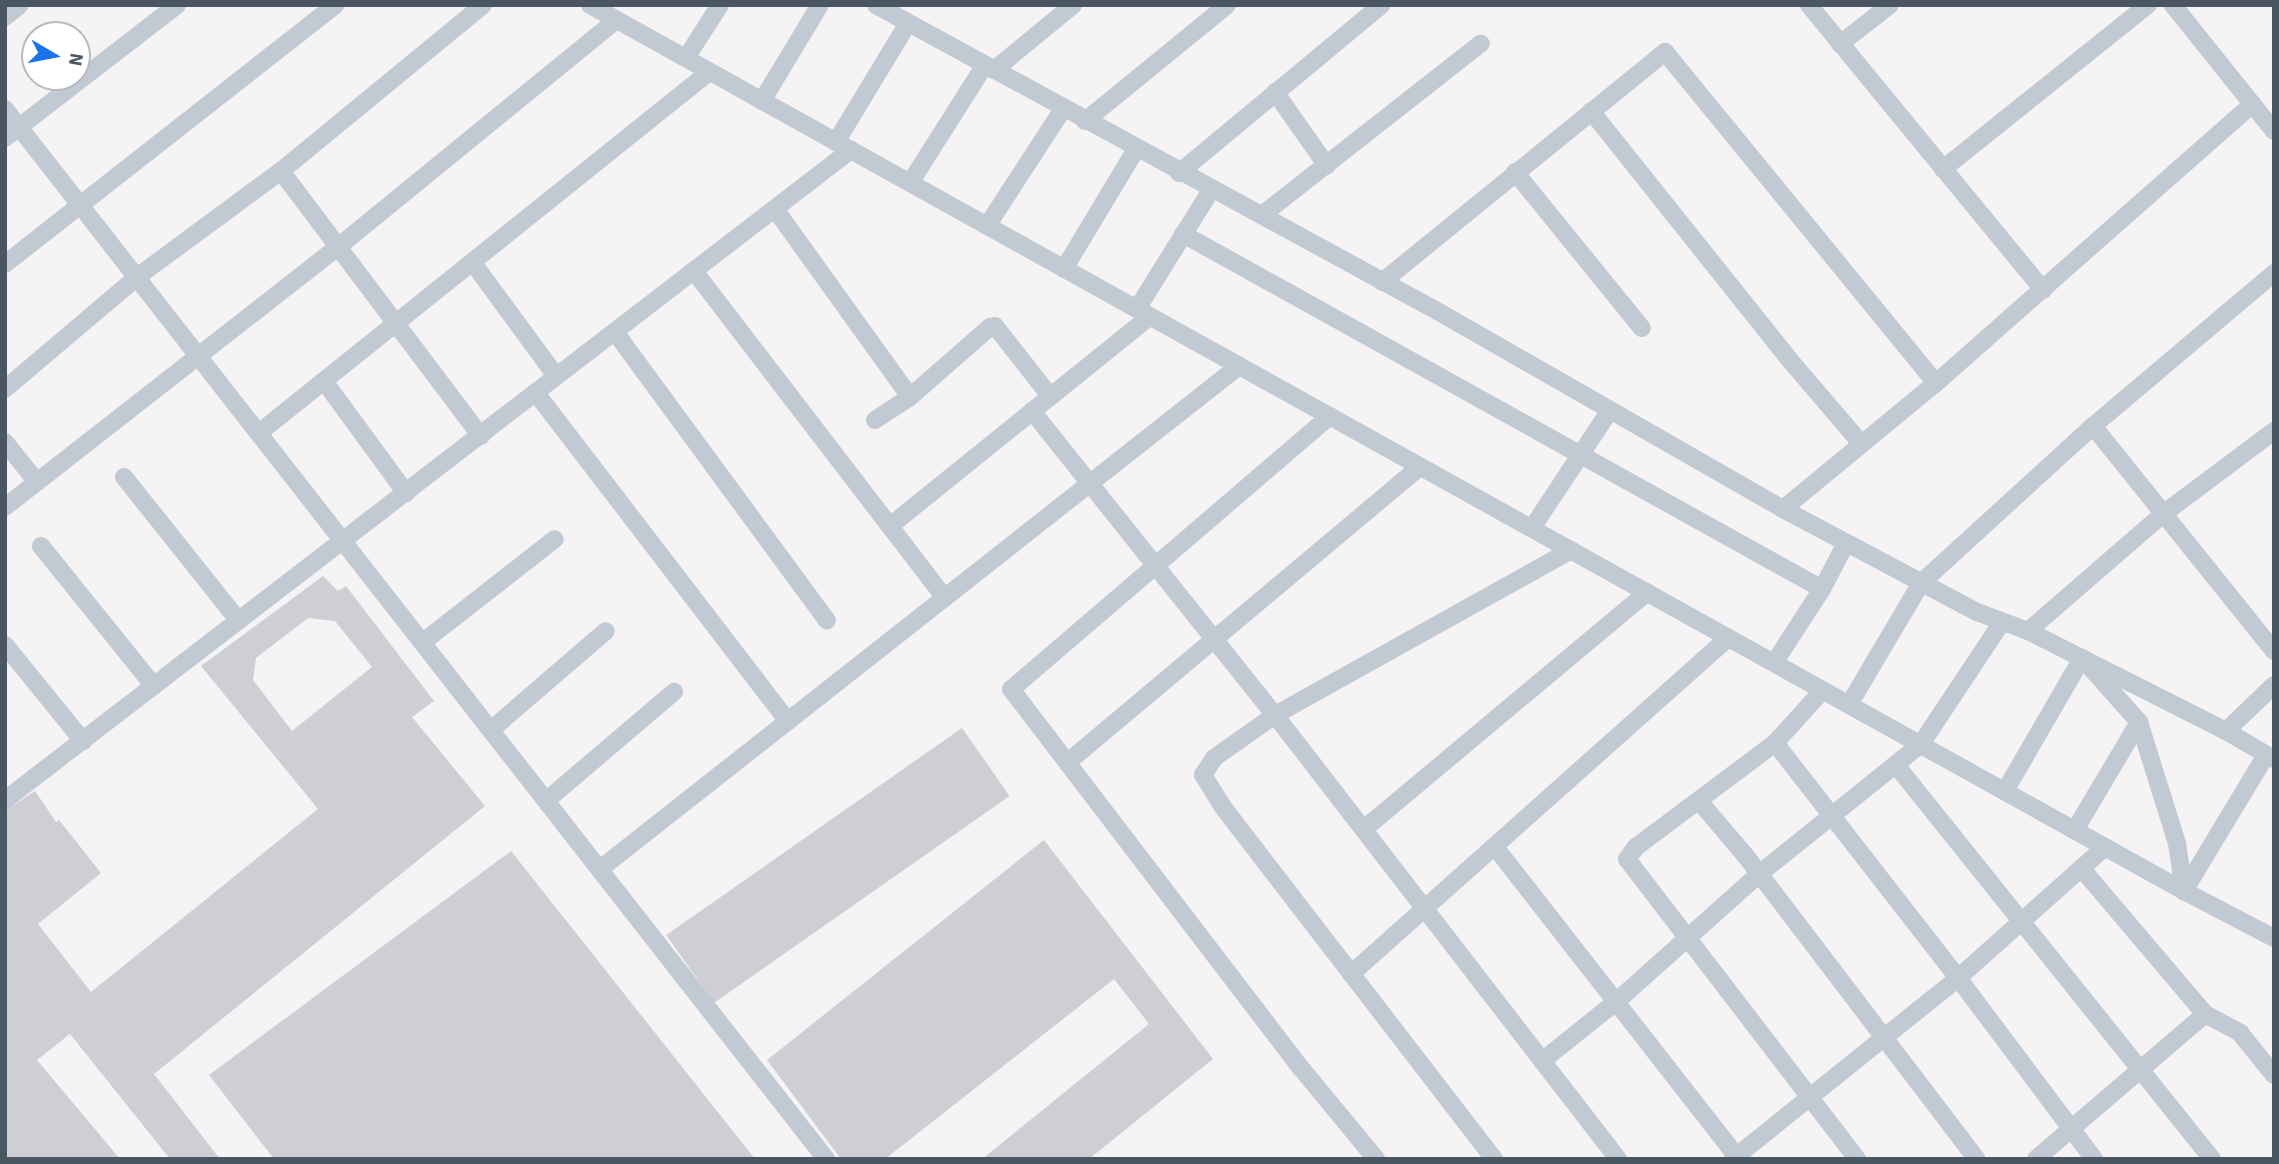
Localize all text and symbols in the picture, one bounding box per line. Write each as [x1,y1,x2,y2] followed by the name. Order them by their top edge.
[21,21,91,91] north arrow
[61,51,90,68] text: N

